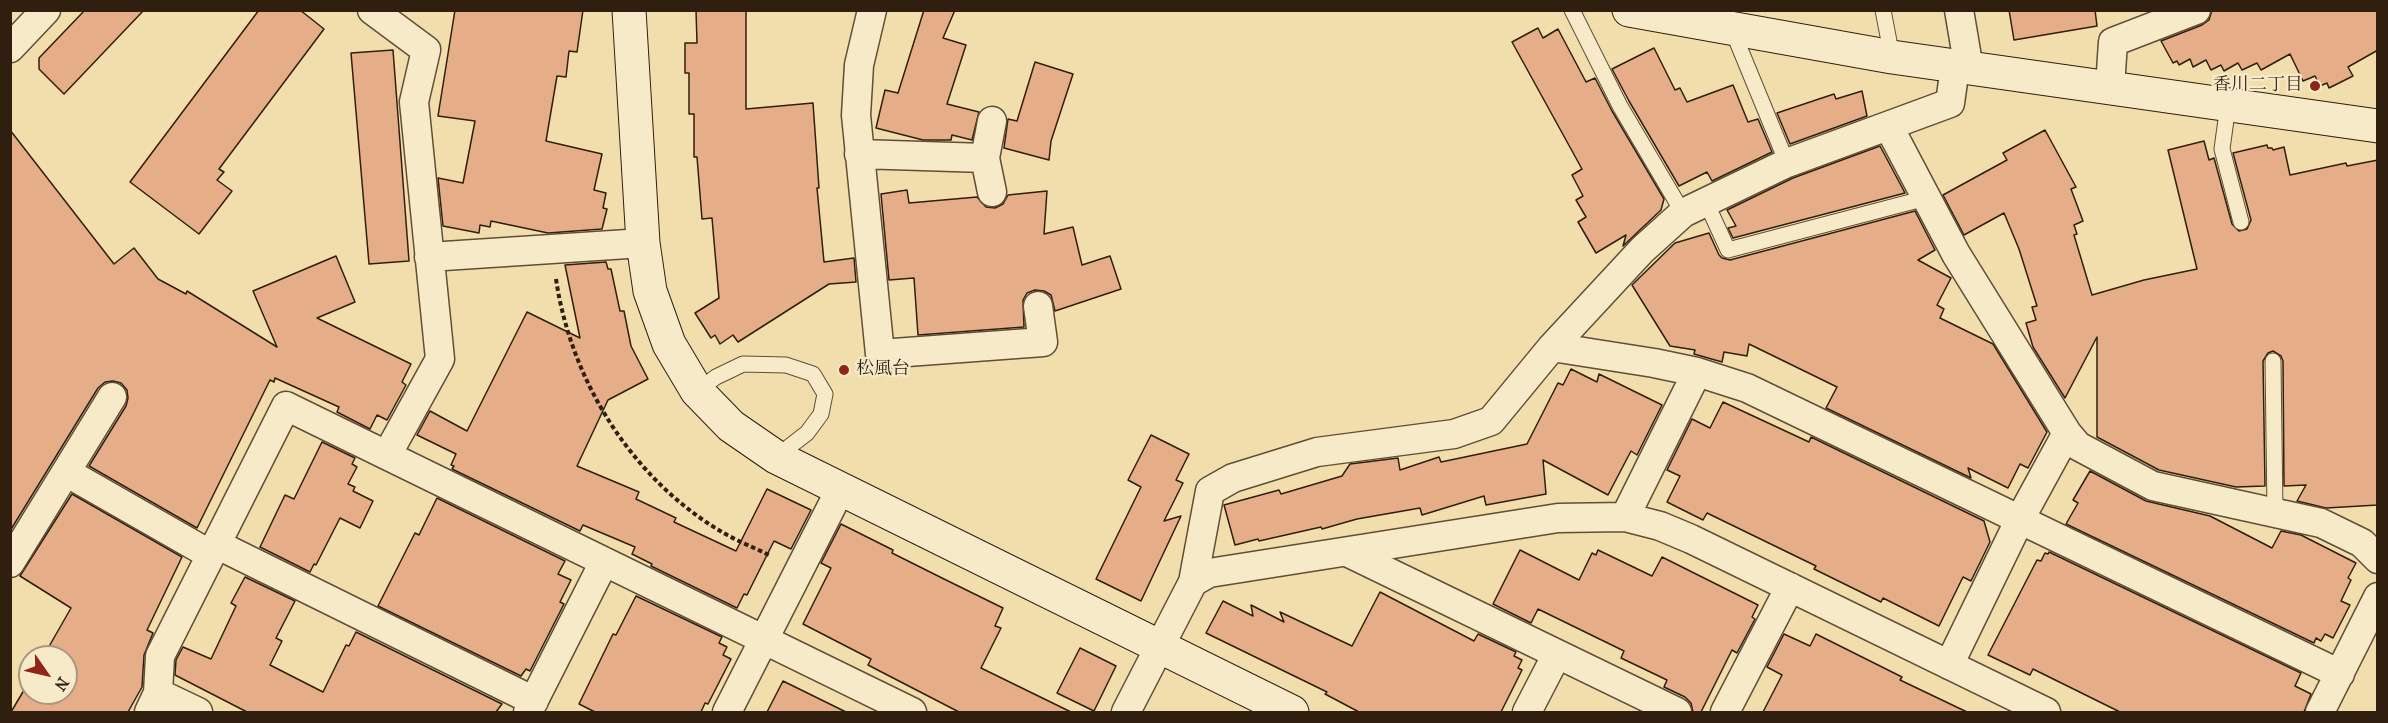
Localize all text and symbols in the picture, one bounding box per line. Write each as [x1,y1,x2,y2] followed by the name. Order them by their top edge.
[2213,75,2303,97] place label: 香川二丁目
[2308,79,2322,93] marker: 香川二丁目
[856,359,910,381] place label: 松風台
[837,363,851,377] marker: 松風台
[18,645,78,705] north arrow
[50,674,73,695] text: N

